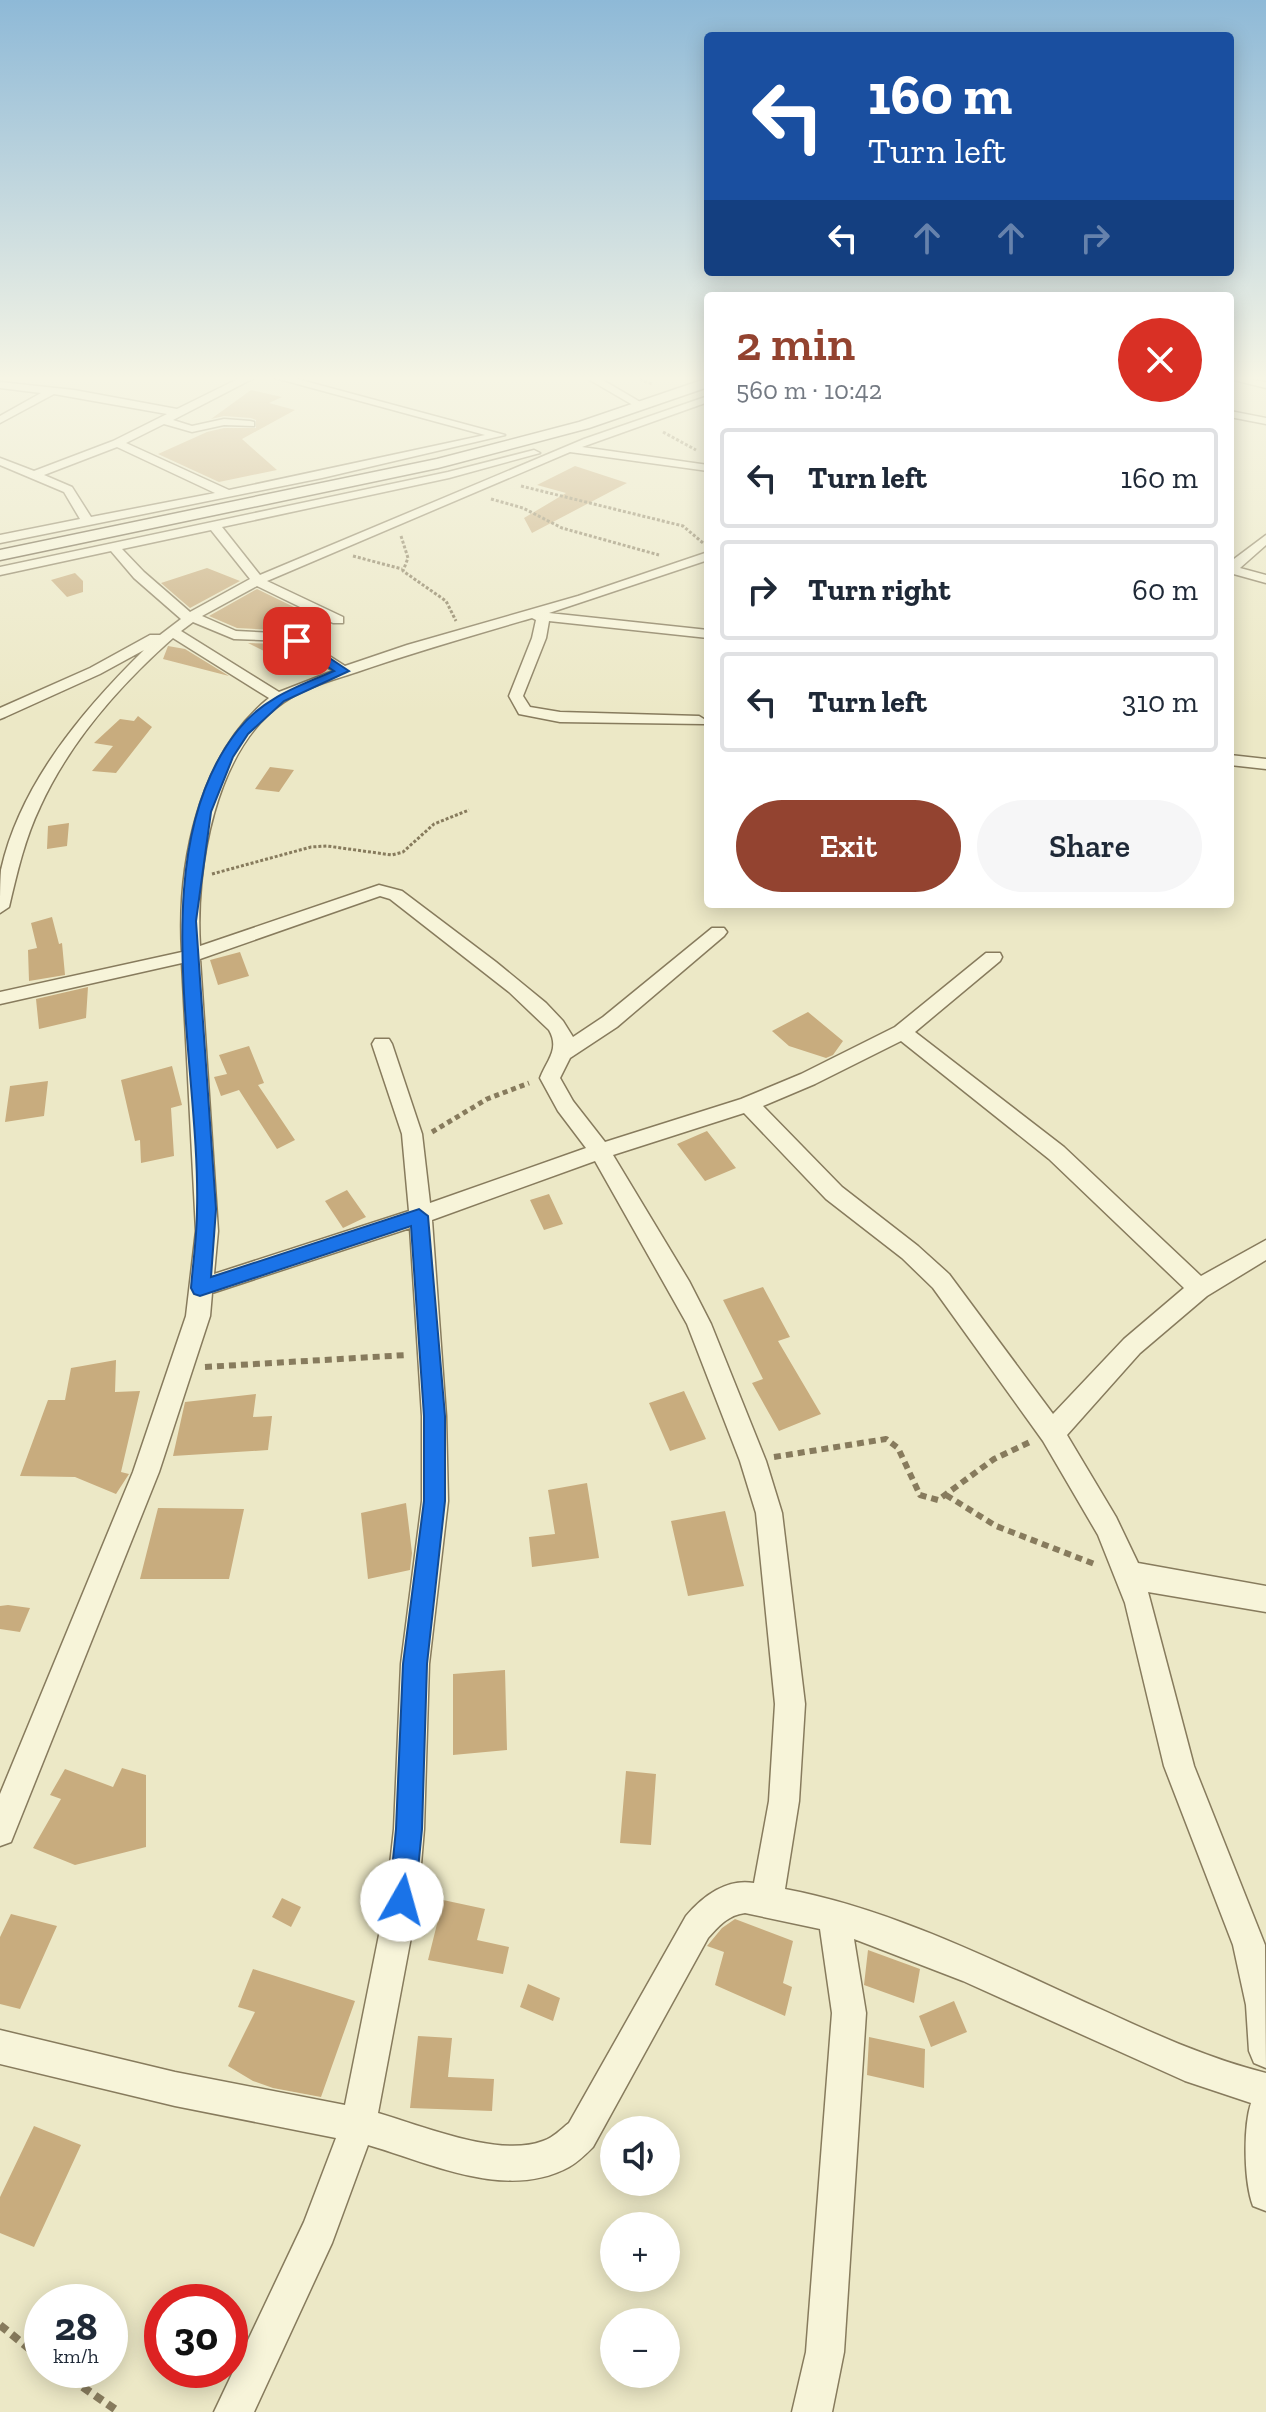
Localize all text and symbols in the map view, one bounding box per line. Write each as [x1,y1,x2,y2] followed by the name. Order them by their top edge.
[868,61,1012,128] text: 160 m
[736,64,840,168] icon: left
[868,129,1006,172] text: Turn left
[821,216,865,260] icon: left
[905,216,949,260] icon: ahead
[989,216,1033,260] icon: ahead
[1073,216,1117,260] icon: right
[736,315,855,372] text: 2 min
[1118,318,1202,402] button: close
[736,374,882,406] text: 560 m · 10:42
[740,456,784,500] icon: left
[808,460,927,496] text: Turn left
[1121,460,1198,496] text: 160 m
[740,568,784,612] icon: right
[808,572,950,608] text: Turn right
[1132,572,1198,608] text: 60 m
[263,607,331,675] pin
[275,619,319,663] icon: arrive
[740,680,784,724] icon: left
[808,684,927,720] text: Turn left
[1122,684,1198,720] text: 310 m
[736,800,961,892] button: Exit
[977,800,1202,892] button: Share
[360,1858,444,1942] position arrow
[600,2116,680,2388] map controls
[600,2116,680,2196] button: sound
[600,2212,680,2292] button: +
[144,2284,248,2388] speed limit sign: 30
[54,2302,98,2350] text: 28
[600,2308,680,2388] button: −
[53,2344,99,2368] text: km/h

